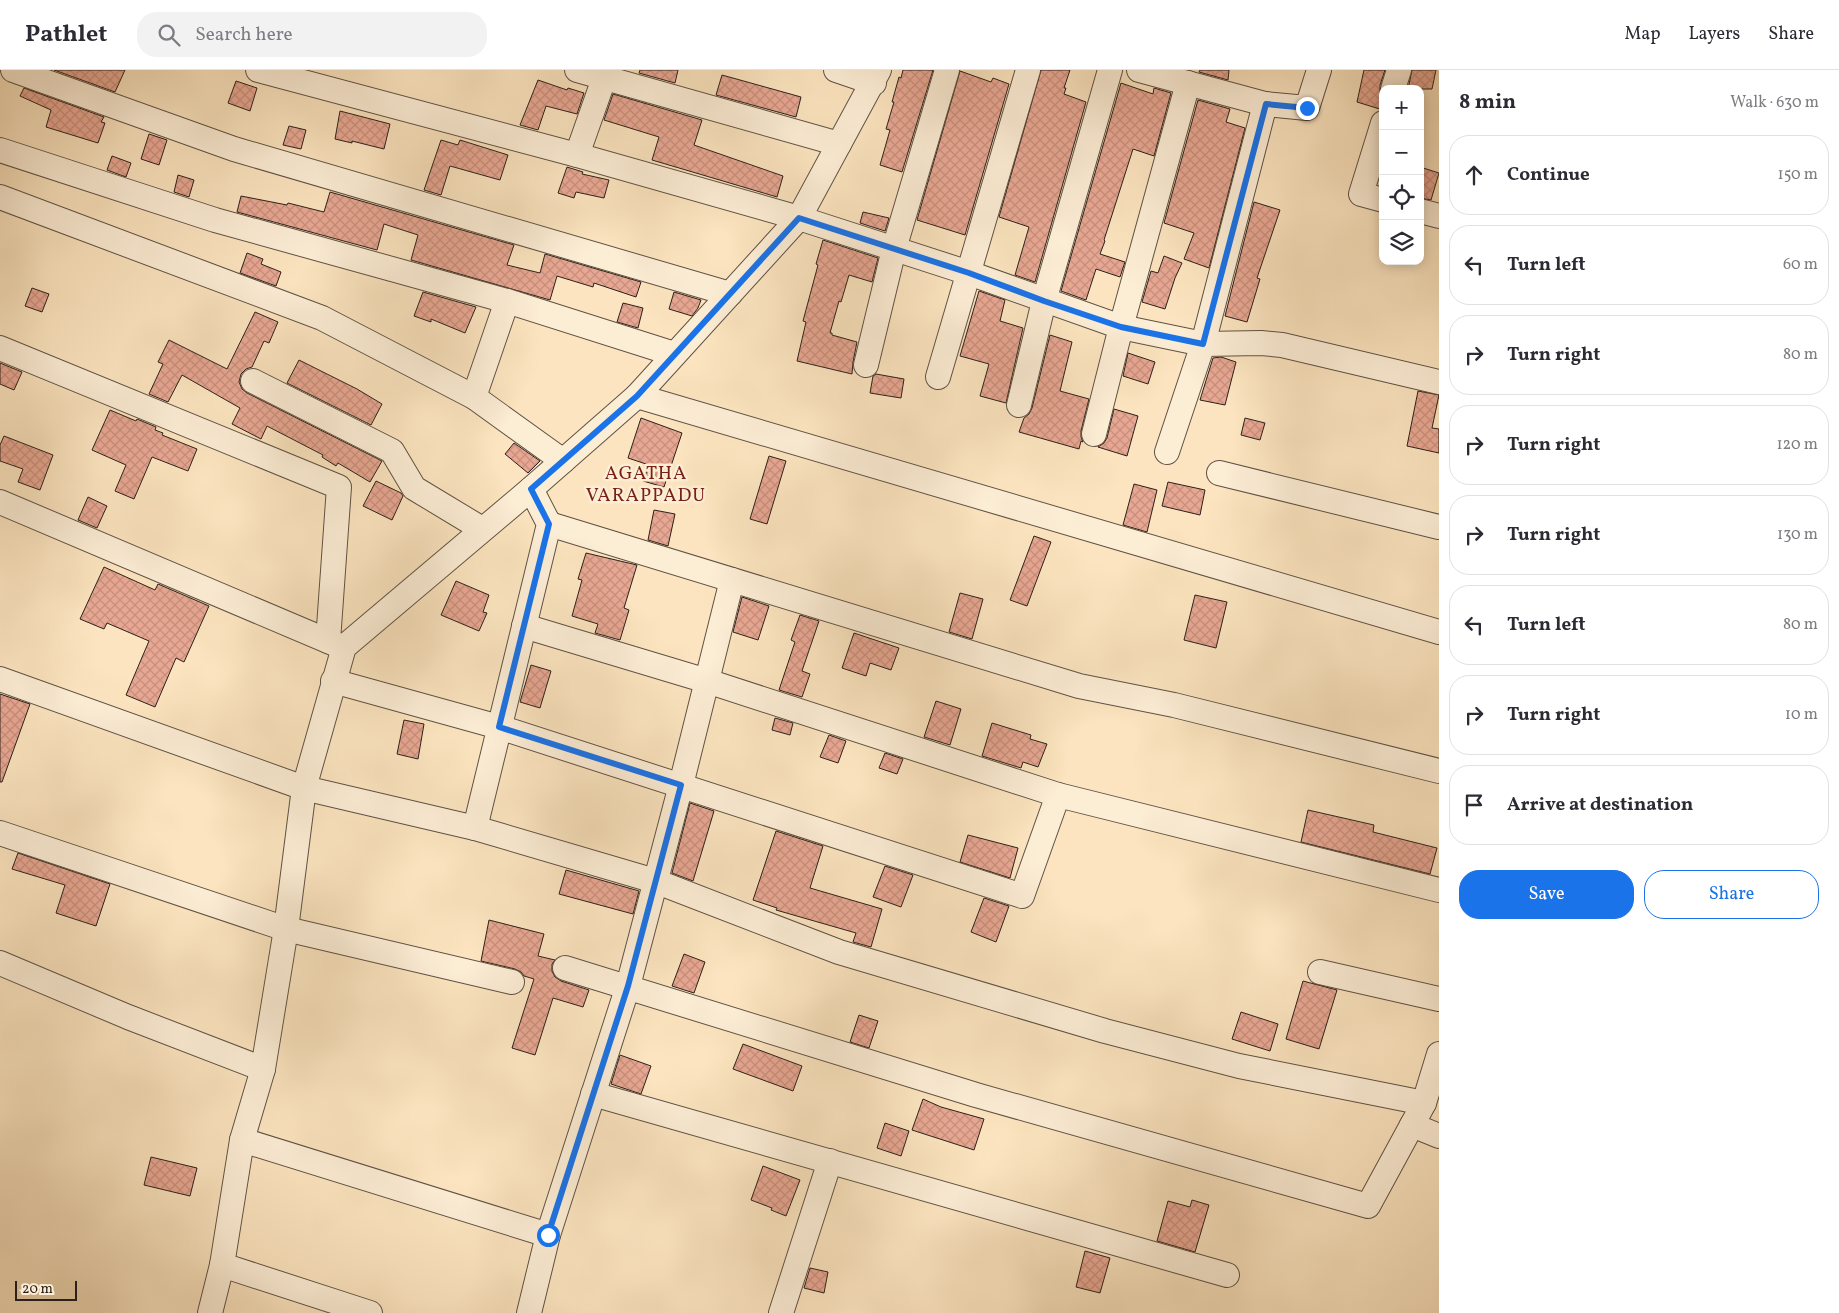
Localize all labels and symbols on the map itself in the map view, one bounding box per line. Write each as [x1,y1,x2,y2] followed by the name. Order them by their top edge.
[1296,97,1319,120] route end
[586,461,706,509] district label: AGATHA VARAPPADU
[537,1224,560,1247] route start
[15,1278,78,1301] scale bar

